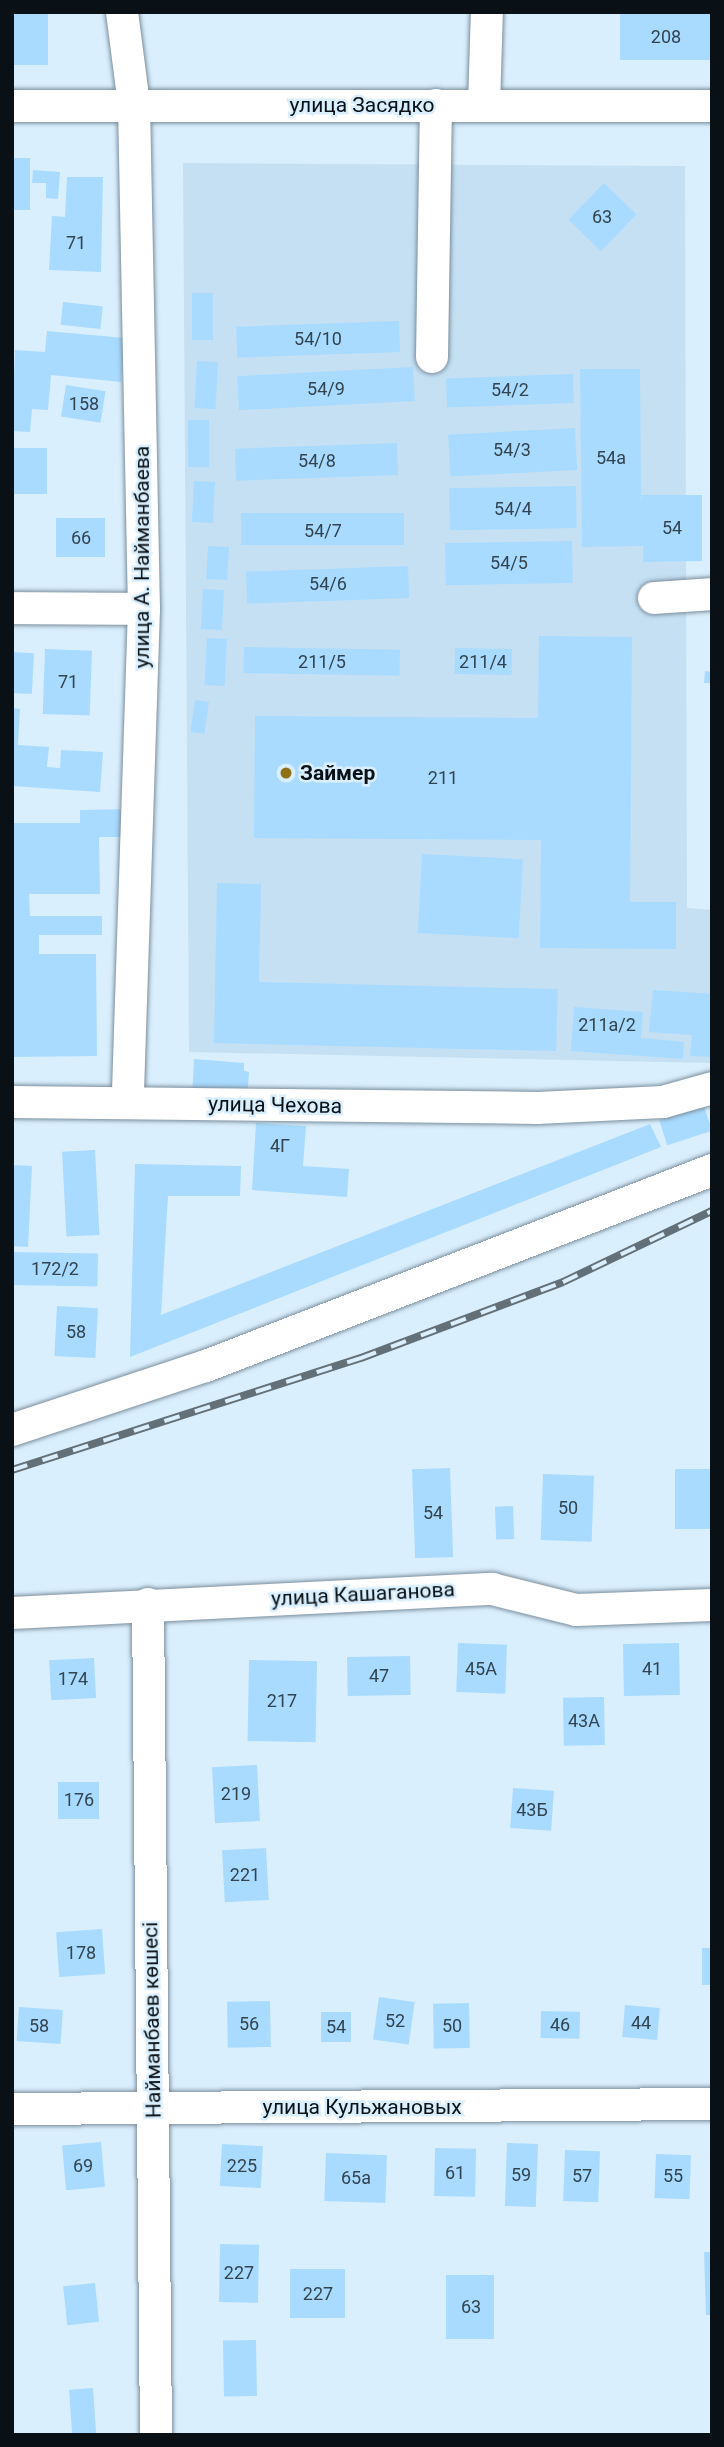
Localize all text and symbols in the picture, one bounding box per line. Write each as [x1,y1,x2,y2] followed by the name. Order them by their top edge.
[651,26,681,48] house number: 208
[289,92,435,118] street label: улица Засядко
[592,206,612,228] house number: 63
[66,232,86,254] house number: 71
[294,328,342,350] house number: 54/10
[307,378,345,400] house number: 54/9
[491,379,529,401] house number: 54/2
[69,393,99,415] house number: 158
[493,439,531,461] house number: 54/3
[129,446,155,668] street label: улица А. Найманбаева
[596,447,626,469] house number: 54а
[298,450,336,472] house number: 54/8
[494,498,532,520] house number: 54/4
[662,517,682,539] house number: 54
[304,520,342,542] house number: 54/7
[71,527,91,549] house number: 66
[490,552,528,574] house number: 54/5
[309,573,347,595] house number: 54/6
[298,651,346,673] house number: 211/5
[459,651,507,673] house number: 211/4
[58,671,78,693] house number: 71
[300,760,375,786] place label: Займер
[278,765,294,781] marker: Займер
[428,767,458,789] house number: 211
[578,1014,636,1036] house number: 211а/2
[208,1091,342,1119] street label: улица Чехова
[270,1135,290,1157] house number: 4Г
[31,1258,79,1280] house number: 172/2
[66,1321,86,1343] house number: 58
[558,1497,578,1519] house number: 50
[423,1502,443,1524] house number: 54
[270,1577,456,1611] street label: улица Кашаганова
[465,1658,497,1680] house number: 45А
[642,1658,662,1680] house number: 41
[369,1665,389,1687] house number: 47
[58,1668,88,1690] house number: 174
[267,1690,297,1712] house number: 217
[568,1710,600,1732] house number: 43А
[221,1783,251,1805] house number: 219
[64,1789,94,1811] house number: 176
[516,1799,548,1821] house number: 43Б
[230,1864,260,1886] house number: 221
[138,1922,166,2118] street label: Найманбаев көшесі
[66,1942,96,1964] house number: 178
[385,2010,405,2032] house number: 52
[631,2012,651,2034] house number: 44
[239,2013,259,2035] house number: 56
[550,2014,570,2036] house number: 46
[29,2015,49,2037] house number: 58
[442,2015,462,2037] house number: 50
[326,2016,346,2038] house number: 54
[262,2094,462,2120] street label: улица Кульжановых
[73,2155,93,2177] house number: 69
[227,2155,257,2177] house number: 225
[445,2162,465,2184] house number: 61
[511,2164,531,2186] house number: 59
[572,2165,592,2187] house number: 57
[663,2165,683,2187] house number: 55
[341,2167,371,2189] house number: 65а
[224,2262,254,2284] house number: 227
[303,2283,333,2305] house number: 227
[461,2296,481,2318] house number: 63

